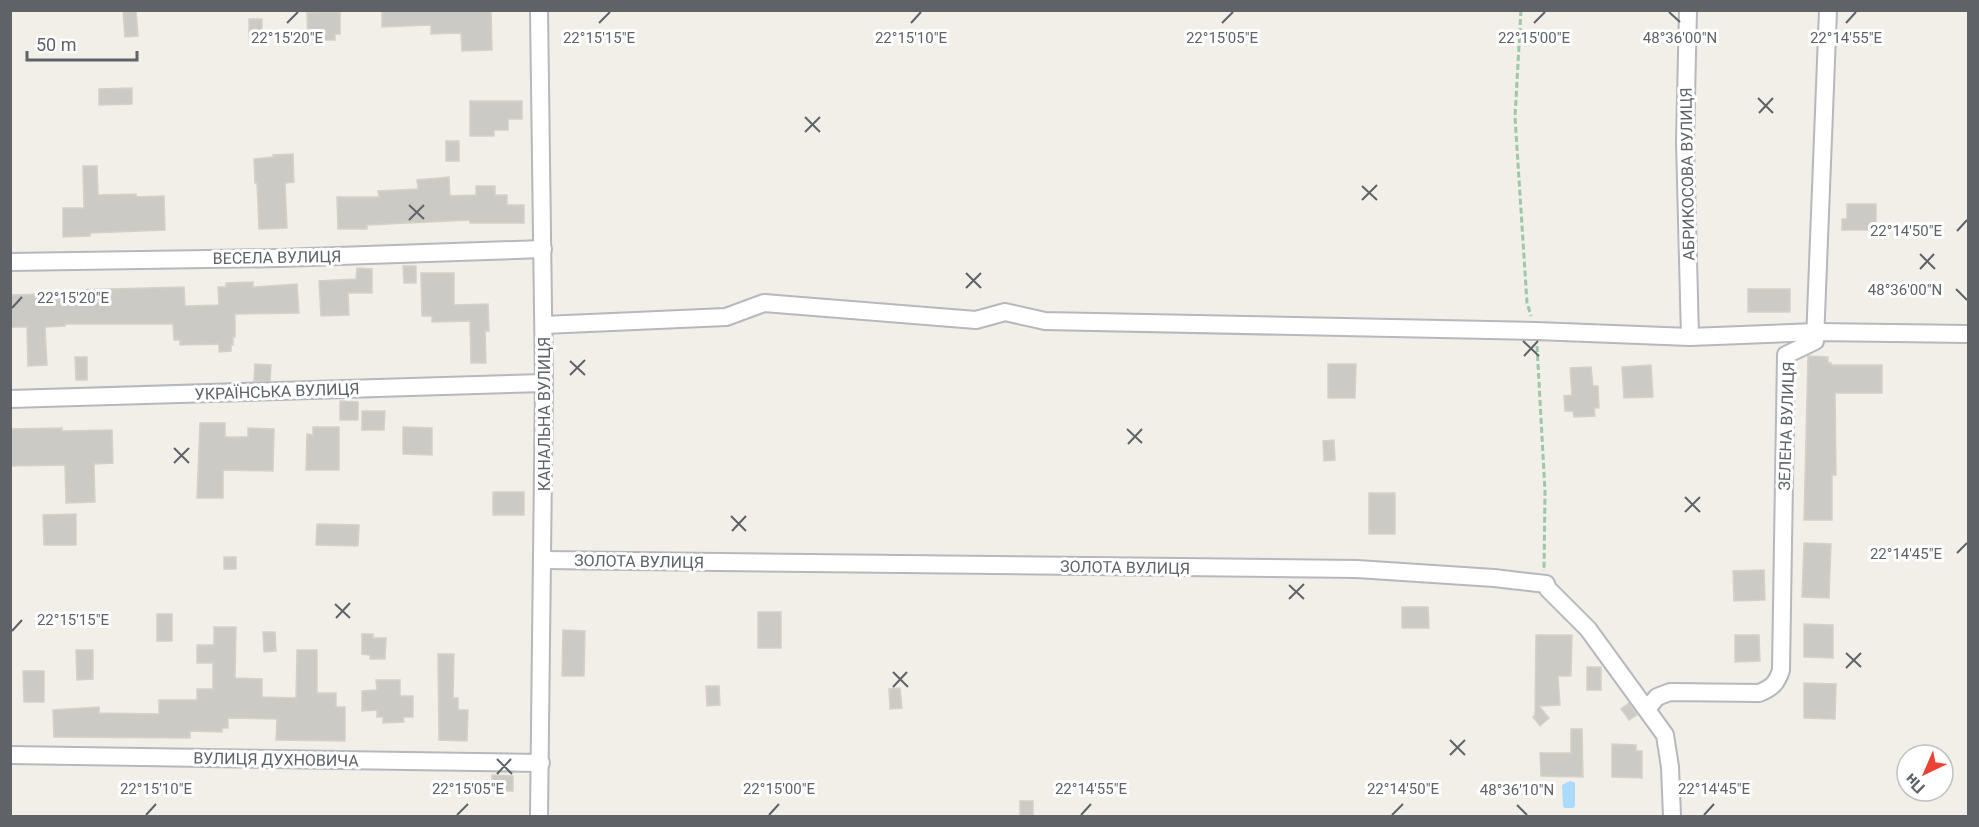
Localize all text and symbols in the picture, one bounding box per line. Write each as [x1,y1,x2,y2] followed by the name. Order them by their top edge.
[27,24,136,62] scale bar
[251,29,324,47] text: 22°15'20"E
[563,29,636,47] text: 22°15'15"E
[875,29,948,47] text: 22°15'10"E
[1186,29,1259,47] text: 22°15'05"E
[1498,29,1571,47] text: 22°15'00"E
[1643,29,1717,47] text: 48°36'00"N
[1810,29,1883,47] text: 22°14'55"E
[36,34,76,55] text: 50 m
[1676,87,1699,261] street label: АБРИКОСОВА ВУЛИЦЯ
[1870,222,1943,240] text: 22°14'50"E
[213,247,341,268] street label: ВЕСЕЛА ВУЛИЦЯ
[1868,281,1942,299] text: 48°36'00"N
[37,289,110,307] text: 22°15'20"E
[535,337,554,491] street label: КАНАЛЬНА ВУЛИЦЯ
[1775,361,1798,491] street label: ЗЕЛЕНА ВУЛИЦЯ
[194,379,360,404] street label: УКРАЇНСЬКА ВУЛИЦЯ
[1870,545,1943,563] text: 22°14'45"E
[574,551,704,572] street label: ЗОЛОТА ВУЛИЦЯ
[1060,557,1190,578] street label: ЗОЛОТА ВУЛИЦЯ
[37,611,110,629] text: 22°15'15"E
[1895,743,1955,803] north arrow
[193,749,359,770] street label: ВУЛИЦЯ ДУХНОВИЧА
[1901,770,1929,797] text: Пн
[120,780,193,798] text: 22°15'10"E
[432,780,505,798] text: 22°15'05"E
[743,780,816,798] text: 22°15'00"E
[1055,780,1128,798] text: 22°14'55"E
[1367,780,1440,798] text: 22°14'50"E
[1678,780,1751,798] text: 22°14'45"E
[1480,781,1554,799] text: 48°36'10"N

